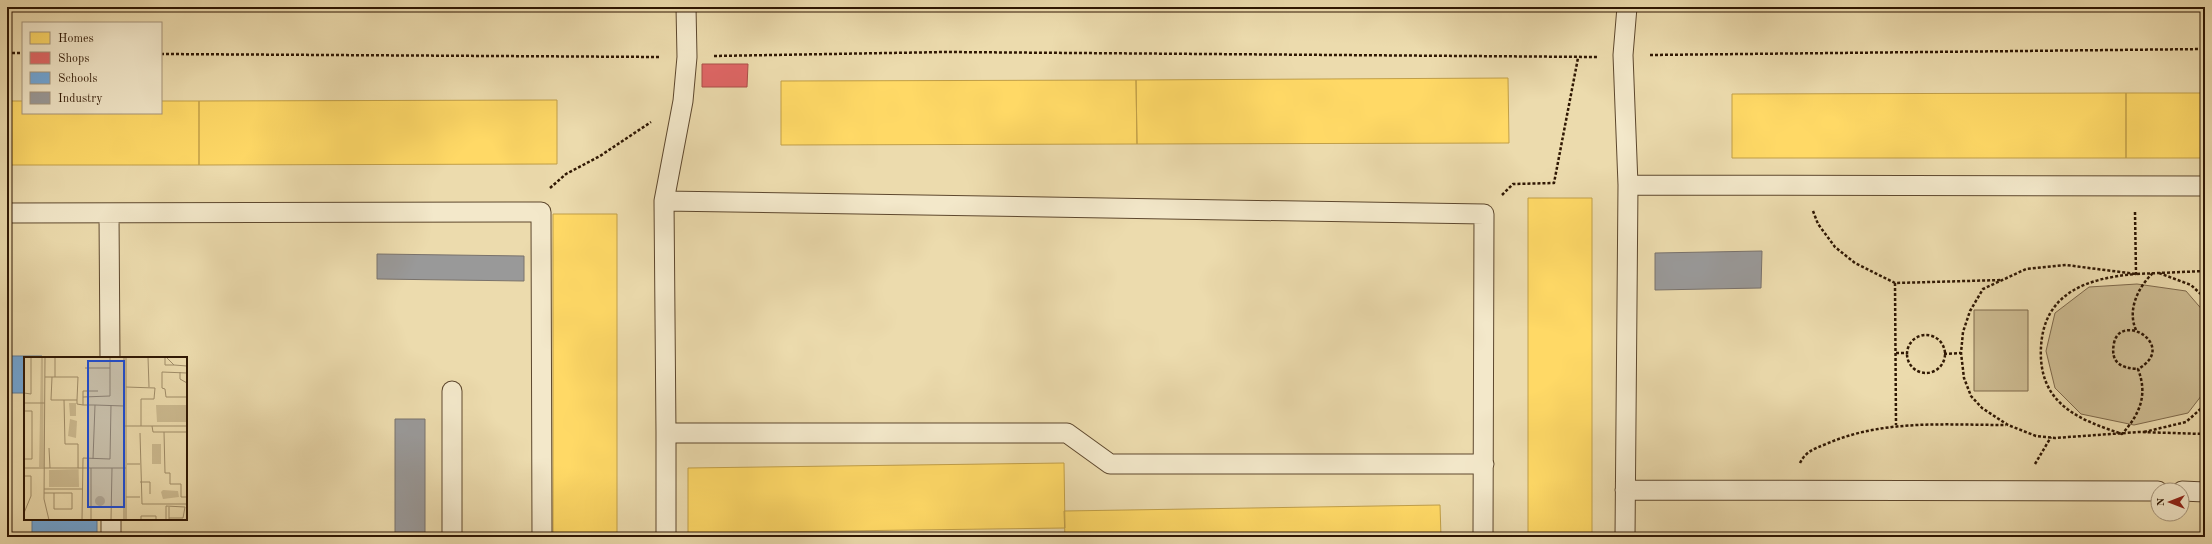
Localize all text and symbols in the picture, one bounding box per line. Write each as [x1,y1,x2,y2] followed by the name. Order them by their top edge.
[22,22,162,114] legend
[58,33,94,45] text: Homes
[58,53,89,65] text: Shops
[58,73,98,85] text: Schools
[58,93,103,105] text: Industry
[24,357,187,520] inset map
[2150,482,2190,522] north arrow
[2156,497,2167,506] text: N

